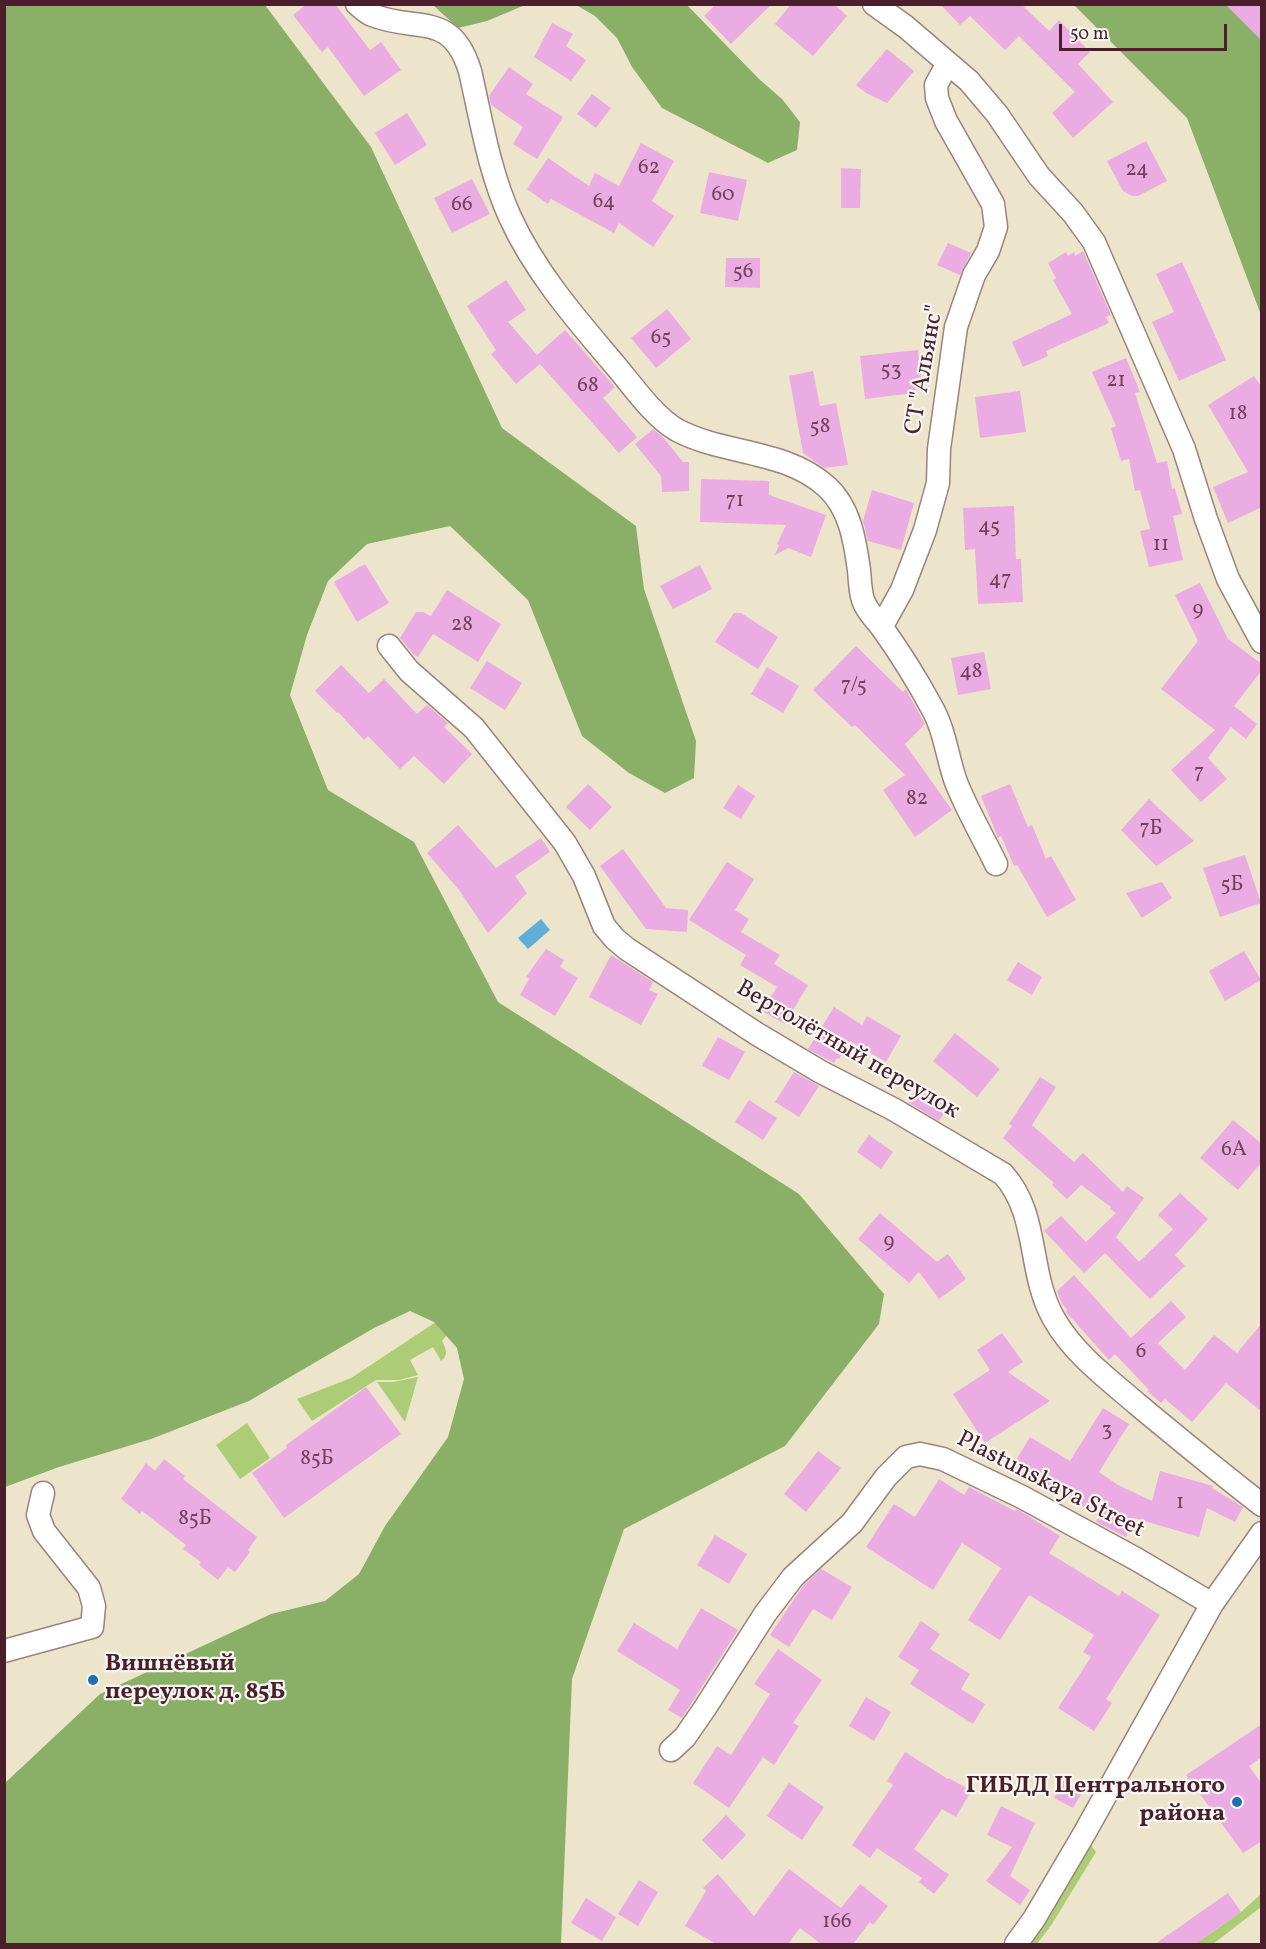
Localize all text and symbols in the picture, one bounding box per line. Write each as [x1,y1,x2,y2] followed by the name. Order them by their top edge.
[1062,12,1230,50] scale bar
[1070,22,1109,47] text: 50 m
[638,156,660,182] house number: 62
[1125,158,1149,184] house number: 24
[711,183,735,209] house number: 60
[593,190,615,216] house number: 64
[451,193,473,219] house number: 66
[733,260,753,286] house number: 56
[900,303,952,437] street label: СТ "Альянс"
[651,326,671,352] house number: 65
[881,358,901,384] house number: 53
[1106,369,1126,395] house number: 21
[577,374,599,400] house number: 68
[1229,402,1247,428] house number: 18
[810,415,830,441] house number: 58
[726,489,744,515] house number: 71
[978,515,1000,541] house number: 45
[1153,533,1169,559] house number: 11
[989,568,1011,594] house number: 47
[1193,598,1203,624] house number: 9
[451,613,473,639] house number: 28
[960,660,982,686] house number: 48
[841,674,867,700] house number: 7/5
[1194,761,1204,787] house number: 7
[906,787,928,813] house number: 82
[1139,817,1163,843] house number: 7Б
[1220,873,1244,899] house number: 5Б
[730,975,964,1127] street label: Вертолётный переулок
[1221,1138,1247,1164] house number: 6А
[884,1230,894,1256] house number: 9
[1136,1340,1146,1366] house number: 6
[1102,1418,1112,1444] house number: 3
[951,1426,1149,1546] street label: Plastunskaya Street
[300,1447,334,1473] house number: 85Б
[1176,1491,1184,1517] house number: 1
[178,1507,212,1533] house number: 85Б
[105,1652,286,1708] place label: Вишнёвый переулок д. 85Б
[86,1673,100,1687] marker: Вишнёвый переулок д. 85Б
[966,1774,1225,1830] place label: ГИБДД Центрального района
[1230,1795,1244,1809] marker: ГИБДД Центрального района
[822,1910,852,1936] house number: 166

